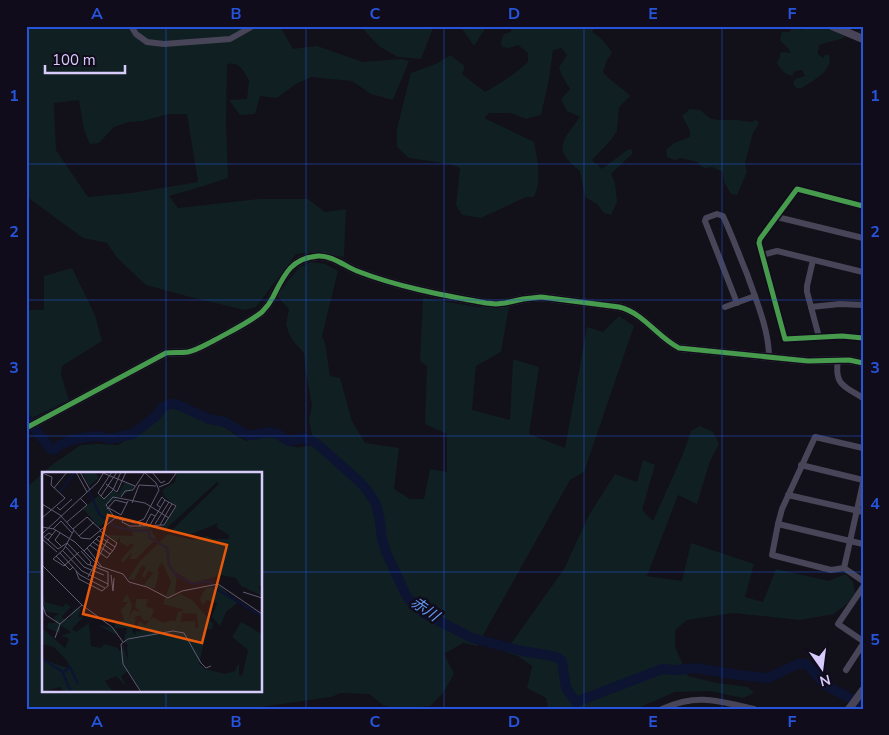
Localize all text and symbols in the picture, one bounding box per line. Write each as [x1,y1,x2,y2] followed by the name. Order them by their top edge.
[91,3,103,25] text: A
[230,3,242,25] text: B
[370,3,381,25] text: C
[508,3,520,25] text: D
[648,3,658,25] text: E
[788,3,797,25] text: F
[45,42,125,74] scale bar
[52,50,96,70] text: 100 m
[9,85,19,107] text: 1
[870,85,880,107] text: 1
[9,221,19,243] text: 2
[870,221,880,243] text: 2
[9,357,19,379] text: 3
[870,357,880,379] text: 3
[42,472,262,692] inset map
[9,493,19,515] text: 4
[870,493,880,515] text: 4
[407,592,445,627] water label: 赤川
[9,629,19,651] text: 5
[870,629,880,651] text: 5
[796,642,846,692] north arrow
[818,670,832,691] text: N
[91,711,103,733] text: A
[230,711,242,733] text: B
[370,711,381,733] text: C
[508,711,520,733] text: D
[648,711,658,733] text: E
[788,711,797,733] text: F

